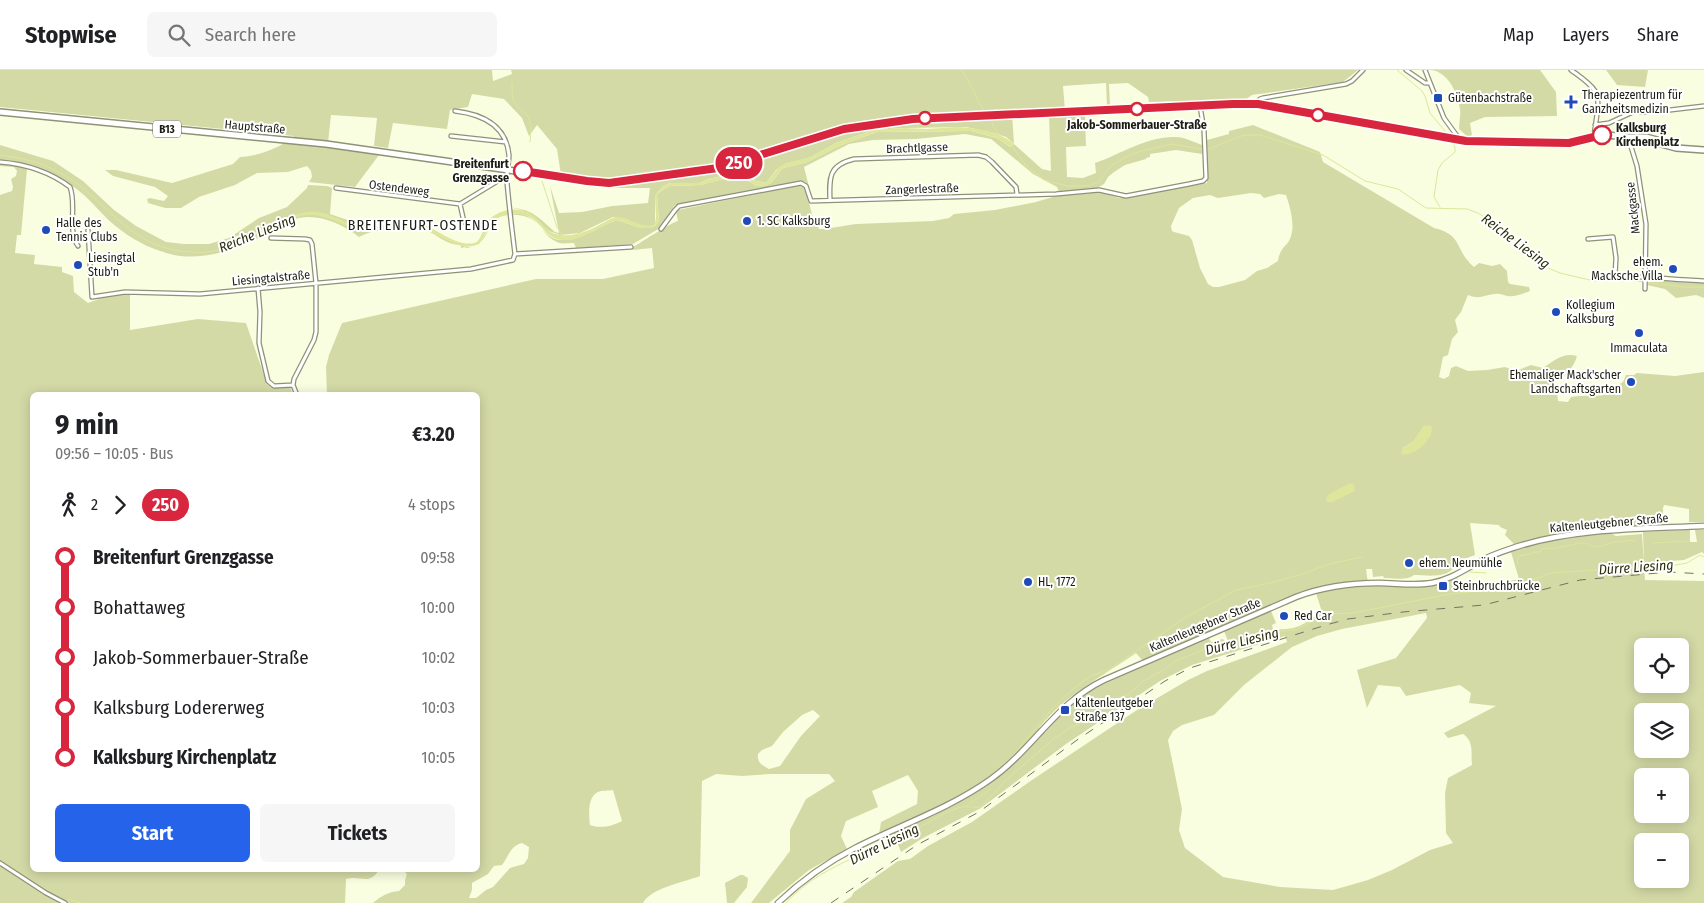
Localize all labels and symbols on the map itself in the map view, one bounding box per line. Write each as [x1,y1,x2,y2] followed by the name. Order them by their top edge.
[1582,88,1683,116] place label: Therapiezentrum für Ganzheitsmedizin
[1448,91,1532,105] place label: Gütenbachstraße
[1432,92,1444,104] marker: Gütenbachstraße
[1564,95,1578,109] marker: Therapiezentrum für Ganzheitsmedizin
[1130,102,1144,116] marker: Jakob-Sommerbauer-Straße
[1311,108,1325,122] unlabelled marker
[918,111,932,125] unlabelled marker
[224,117,286,137] street label: Hauptstraße
[1066,118,1207,132] place label: Jakob-Sommerbauer-Straße
[153,121,181,138] road number: B13
[1616,121,1679,149] place label: Kalksburg Kirchenplatz
[1592,125,1612,145] marker: Kalksburg Kirchenplatz
[886,140,948,156] street label: Brachtlgasse
[710,147,768,179] line badge: 250
[452,157,510,185] place label: Breitenfurt Grenzgasse
[513,161,533,181] marker: Breitenfurt Grenzgasse
[368,177,430,199] street label: Ostendeweg
[885,181,959,197] street label: Zangerlestraße
[1623,181,1643,235] street label: Mackgasse
[216,210,298,257] water label: Reiche Liesing
[1478,210,1553,273] water label: Reiche Liesing
[757,214,830,228] place label: 1. SC Kalksburg
[741,215,753,227] marker: 1. SC Kalksburg
[56,216,117,244] place label: Halle des Tennis Clubs
[348,217,498,234] district label: BREITENFURT-OSTENDE
[40,224,52,236] marker: Halle des Tennis Clubs
[88,251,135,279] place label: Liesingtal Stub'n
[1591,255,1663,283] place label: ehem. Macksche Villa
[72,259,84,271] marker: Liesingtal Stub'n
[1667,263,1679,275] marker: ehem. Macksche Villa
[231,268,311,288] street label: Liesingtalstraße
[1566,298,1615,326] place label: Kollegium Kalksburg
[1550,306,1562,318] marker: Kollegium Kalksburg
[1633,327,1645,339] marker: Immaculata
[1610,341,1668,355] place label: Immaculata
[1509,368,1622,396] place label: Ehemaliger Mack'scher Landschaftsgarten
[1625,376,1637,388] marker: Ehemaliger Mack'scher Landschaftsgarten
[1549,511,1669,535] street label: Kaltenleutgebner Straße
[1419,556,1502,570] place label: ehem. Neumühle
[1598,556,1674,579] water label: Dürre Liesing
[1403,557,1415,569] marker: ehem. Neumühle
[1038,575,1076,589] place label: HL, 1772
[1022,576,1034,588] marker: HL, 1772
[1453,579,1540,593] place label: Steinbruchbrücke
[1437,580,1449,592] marker: Steinbruchbrücke
[1147,595,1263,655] street label: Kaltenleutgebner Straße
[1294,609,1332,623] place label: Red Car
[1278,610,1290,622] marker: Red Car
[1204,624,1281,659] water label: Dürre Liesing
[1075,696,1154,724] place label: Kaltenleutgeber Straße 137
[1059,704,1071,716] marker: Kaltenleutgeber Straße 137
[847,820,922,869] water label: Dürre Liesing

